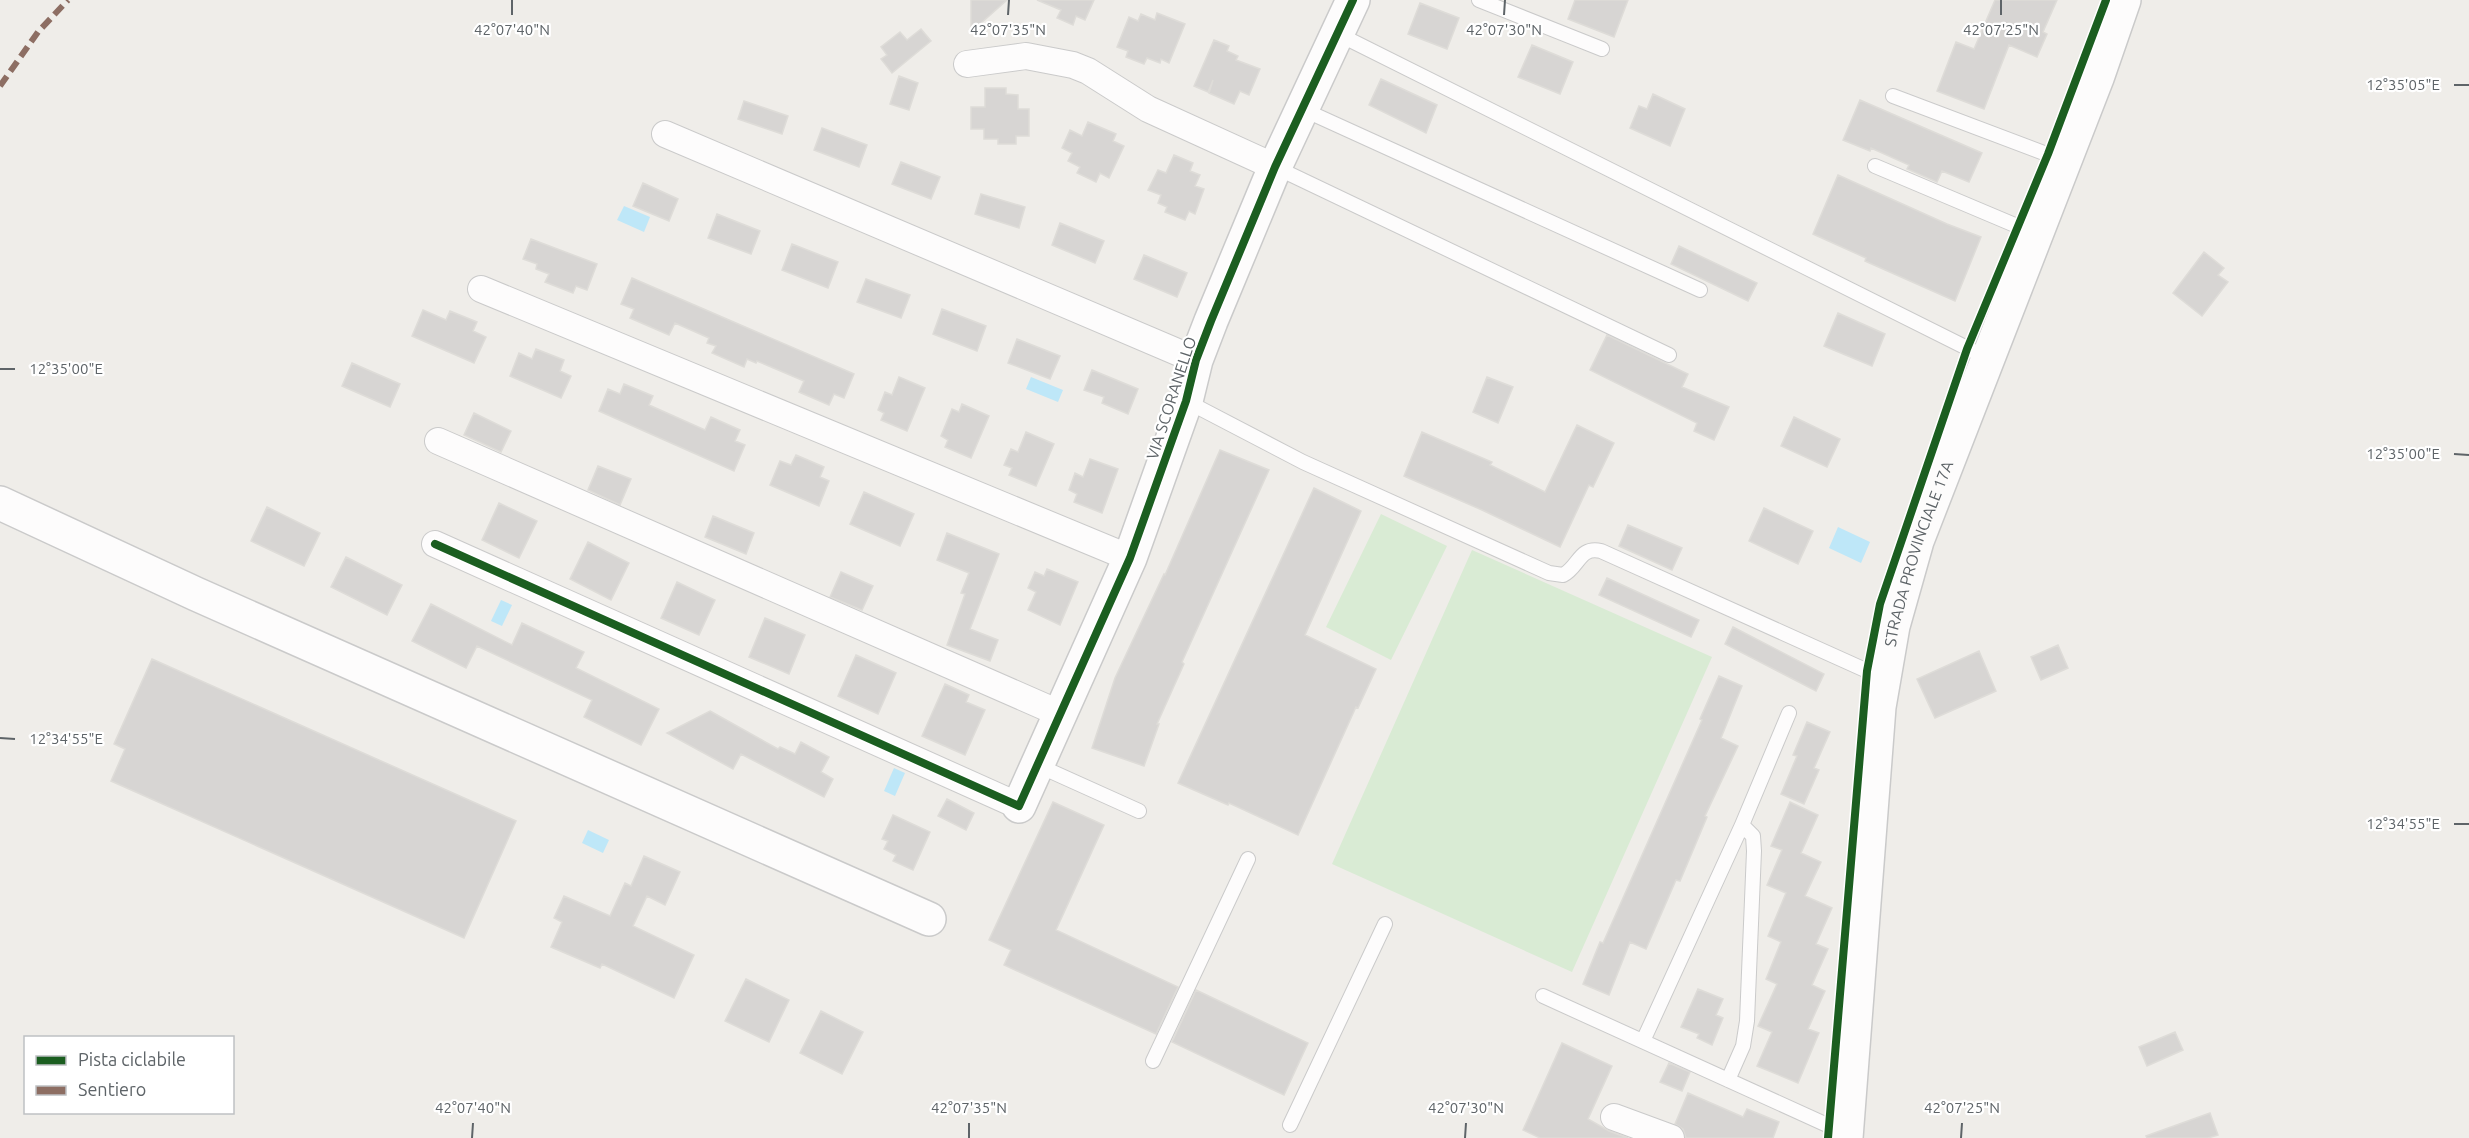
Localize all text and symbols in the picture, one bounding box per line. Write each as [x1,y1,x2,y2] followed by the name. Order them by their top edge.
[474,21,550,38] text: 42°07'40"N
[970,21,1046,38] text: 42°07'35"N
[1466,21,1542,38] text: 42°07'30"N
[1963,21,2039,38] text: 42°07'25"N
[2366,76,2440,93] text: 12°35'05"E
[1143,334,1199,462] street label: VIA SCORANELLO
[29,360,103,377] text: 12°35'00"E
[2366,445,2440,462] text: 12°35'00"E
[1881,458,1957,648] street label: STRADA PROVINCIALE 17A
[29,730,103,747] text: 12°34'55"E
[2366,815,2440,832] text: 12°34'55"E
[24,1036,234,1114] legend
[78,1049,186,1069] text: Pista ciclabile
[78,1079,146,1099] text: Sentiero
[435,1099,511,1116] text: 42°07'40"N
[931,1099,1007,1116] text: 42°07'35"N
[1428,1099,1504,1116] text: 42°07'30"N
[1924,1099,2000,1116] text: 42°07'25"N

